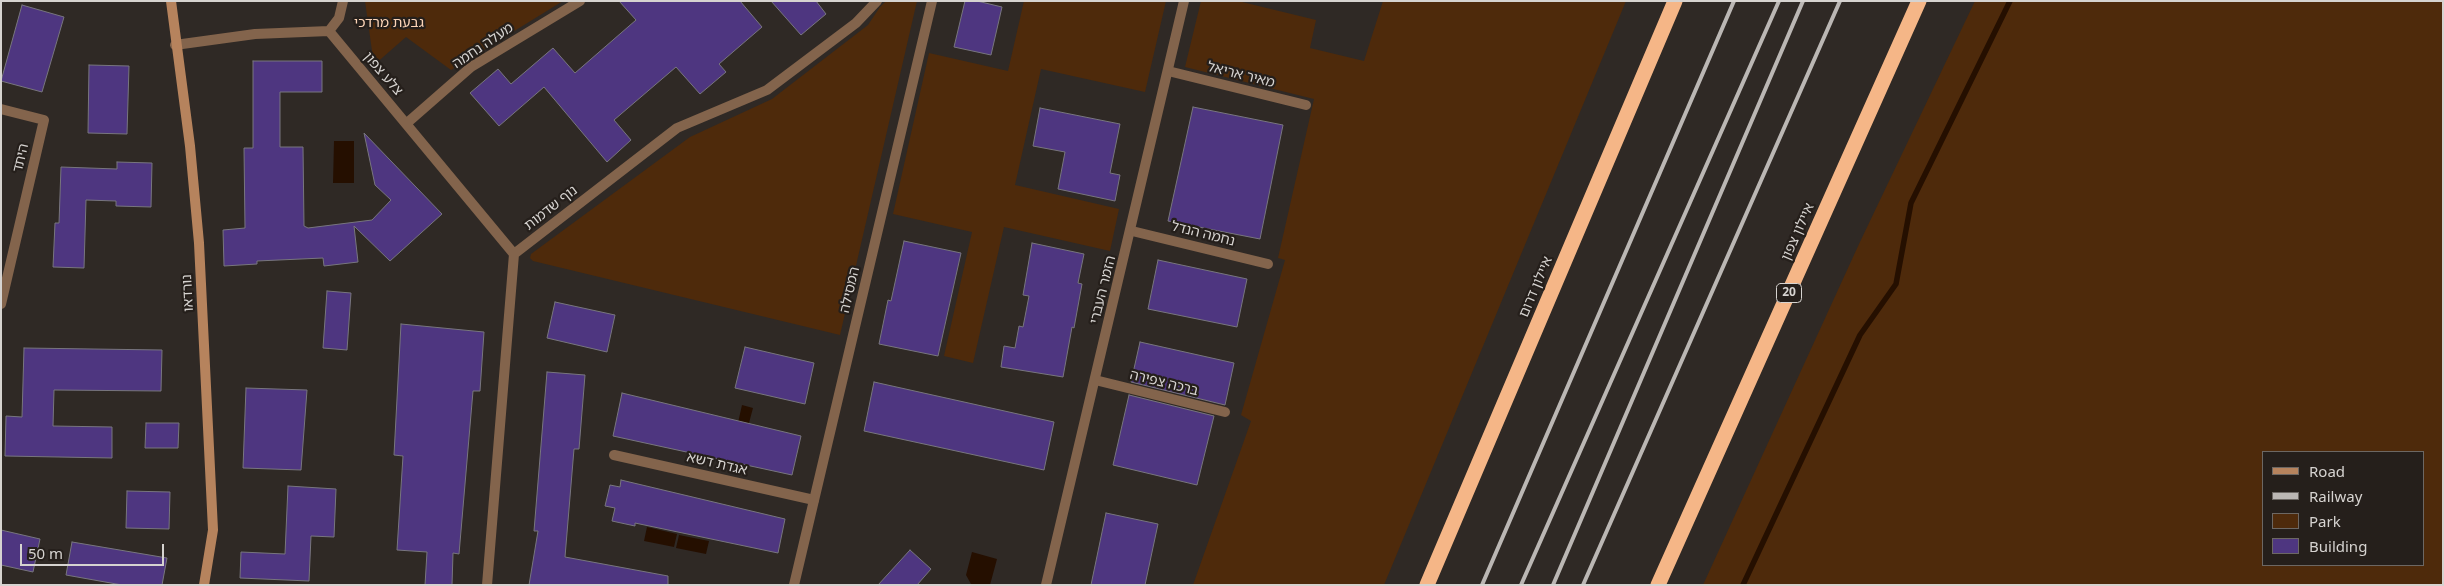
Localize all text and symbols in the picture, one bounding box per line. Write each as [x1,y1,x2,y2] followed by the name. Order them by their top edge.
[354,15,424,31] park label: גבעת מרדכי
[449,20,517,72] street label: מעלה נחמה
[360,49,406,99] street label: צלע צפון
[1205,59,1277,91] street label: מאיר אריאל
[10,142,32,174] street label: היתד
[521,182,581,234] street label: נוף שדמות
[1778,201,1818,263] street label: איילון צפון
[1169,218,1237,250] street label: נחמה הנדל
[1086,254,1120,326] street label: הזמר העברי
[1516,254,1556,320] street label: איילון דרום
[837,265,863,315] street label: המסילה
[179,274,197,312] street label: נורדאו
[1776,284,1802,302] road number: 20
[1128,366,1200,400] street label: ברכה צפירה
[685,449,749,479] street label: אגדת דשא
[2262,451,2424,566] legend
[2309,461,2345,481] text: Road
[2309,486,2362,506] text: Railway
[2309,511,2341,531] text: Park
[22,534,166,566] scale bar
[2309,536,2367,556] text: Building
[28,543,63,563] text: 50 m

